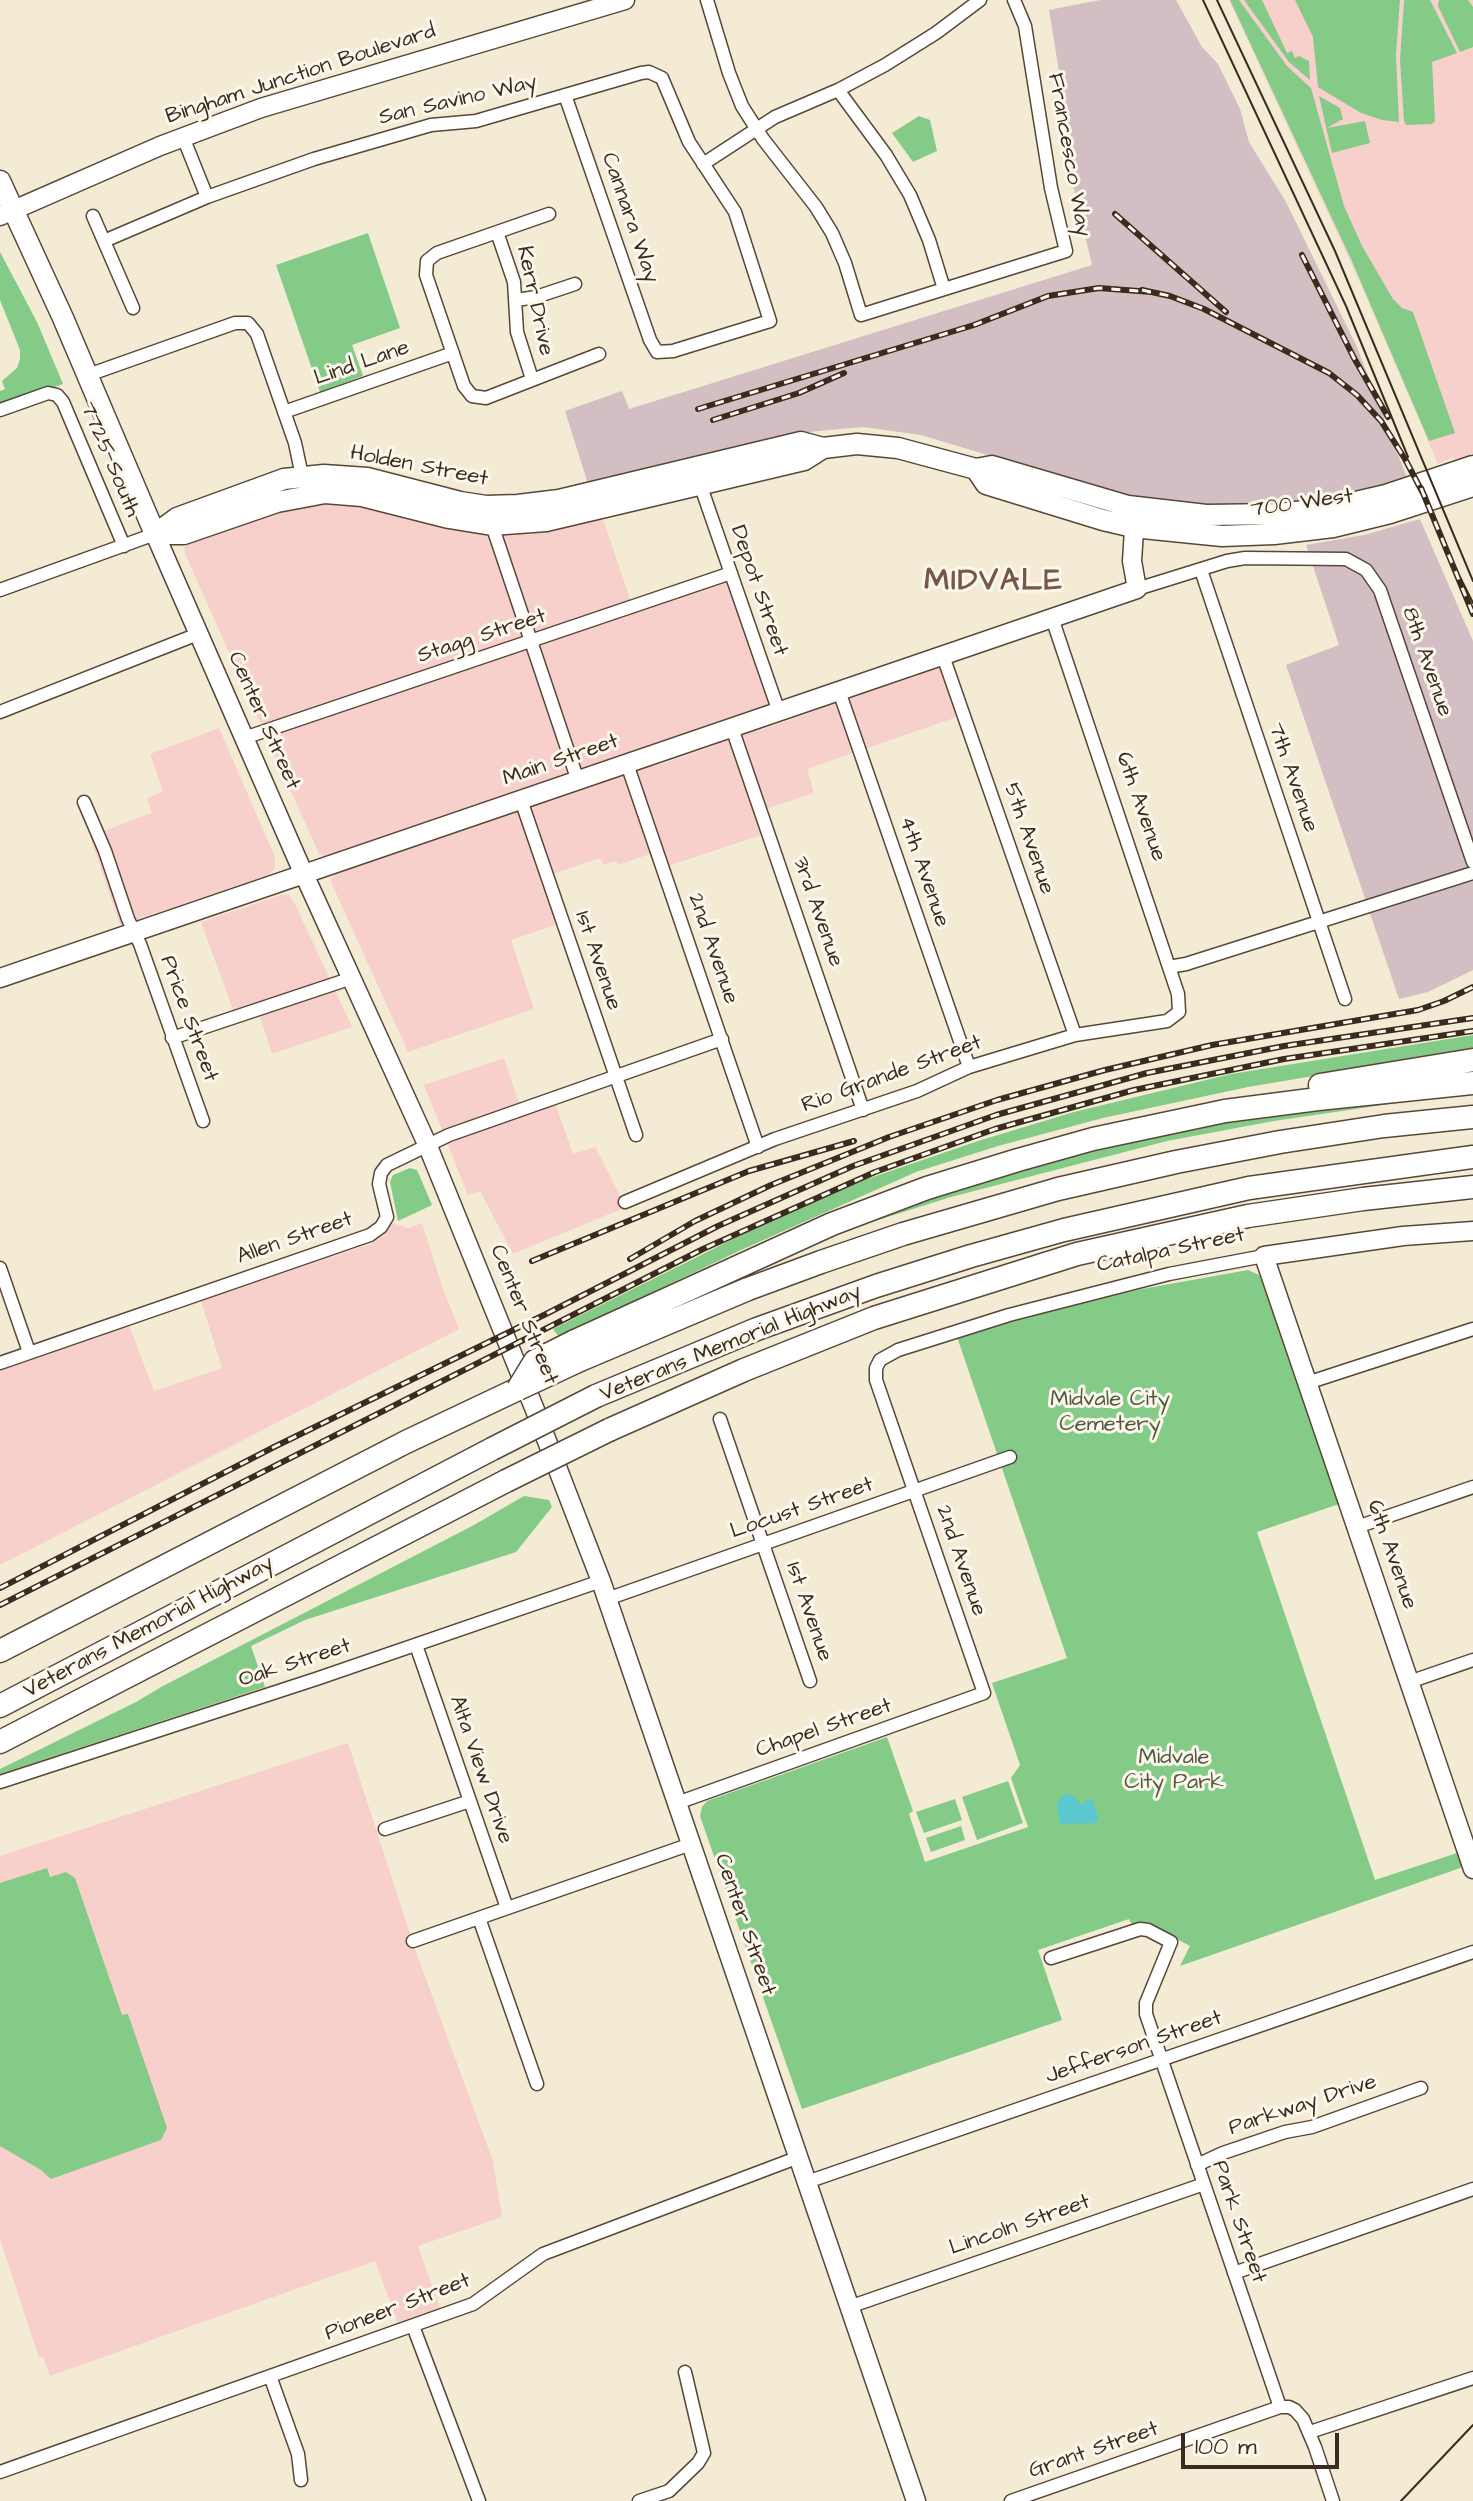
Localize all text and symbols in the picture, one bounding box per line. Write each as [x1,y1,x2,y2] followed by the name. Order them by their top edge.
[163,19,439,131] street label: Bingham Junction Boulevard
[376,70,540,132] street label: San Savino Way
[1041,71,1095,239] street label: Francesco Way
[594,149,664,287] street label: Cannara Way
[510,244,558,358] street label: Kerr Drive
[311,335,413,393] street label: Lind Lane
[73,399,145,521] street label: 7725 South
[348,441,490,493] street label: Holden Street
[1249,484,1355,524] street label: 700 West
[723,522,793,660] street label: Depot Street
[924,565,1064,601] district label: MIDVALE
[414,604,550,670] street label: Stagg Street
[1395,604,1457,720] street label: 8th Avenue
[221,648,305,794] street label: Center Street
[1261,720,1323,836] street label: 7th Avenue
[500,729,622,793] street label: Main Street
[1109,749,1171,865] street label: 6th Avenue
[997,780,1059,898] street label: 5th Avenue
[892,813,954,931] street label: 4th Avenue
[786,853,848,971] street label: 3rd Avenue
[681,890,743,1008] street label: 2nd Avenue
[568,908,626,1014] street label: 1st Avenue
[153,952,223,1086] street label: Price Street
[798,1030,986,1120] street label: Rio Grande Street
[234,1207,356,1271] street label: Allen Street
[1095,1222,1247,1280] street label: Catalpa Street
[483,1241,563,1389] street label: Center Street
[597,1279,865,1409] street label: Veterans Memorial Highway
[1050,1387,1170,1438] park label: Midvale City Cemetery
[727,1472,877,1546] street label: Locust Street
[1360,1497,1422,1613] street label: 6th Avenue
[929,1502,991,1620] street label: 2nd Avenue
[20,1551,278,1705] street label: Veterans Memorial Highway
[779,1559,837,1665] street label: 1st Avenue
[236,1634,354,1694] street label: Oak Street
[442,1692,518,1848] street label: Alta View Drive
[753,1693,895,1765] street label: Chapel Street
[1124,1745,1224,1796] park label: Midvale City Park
[707,1851,781,1999] street label: Center Street
[1042,2005,1226,2091] street label: Jefferson Street
[1226,2070,1380,2142] street label: Parkway Drive
[1205,2157,1271,2287] street label: Park Street
[946,2190,1094,2262] street label: Lincoln Street
[322,2268,474,2348] street label: Pioneer Street
[1026,2417,1162,2485] street label: Grant Street
[1185,2417,1343,2467] scale bar
[1195,2430,1257,2464] text: 100 m

